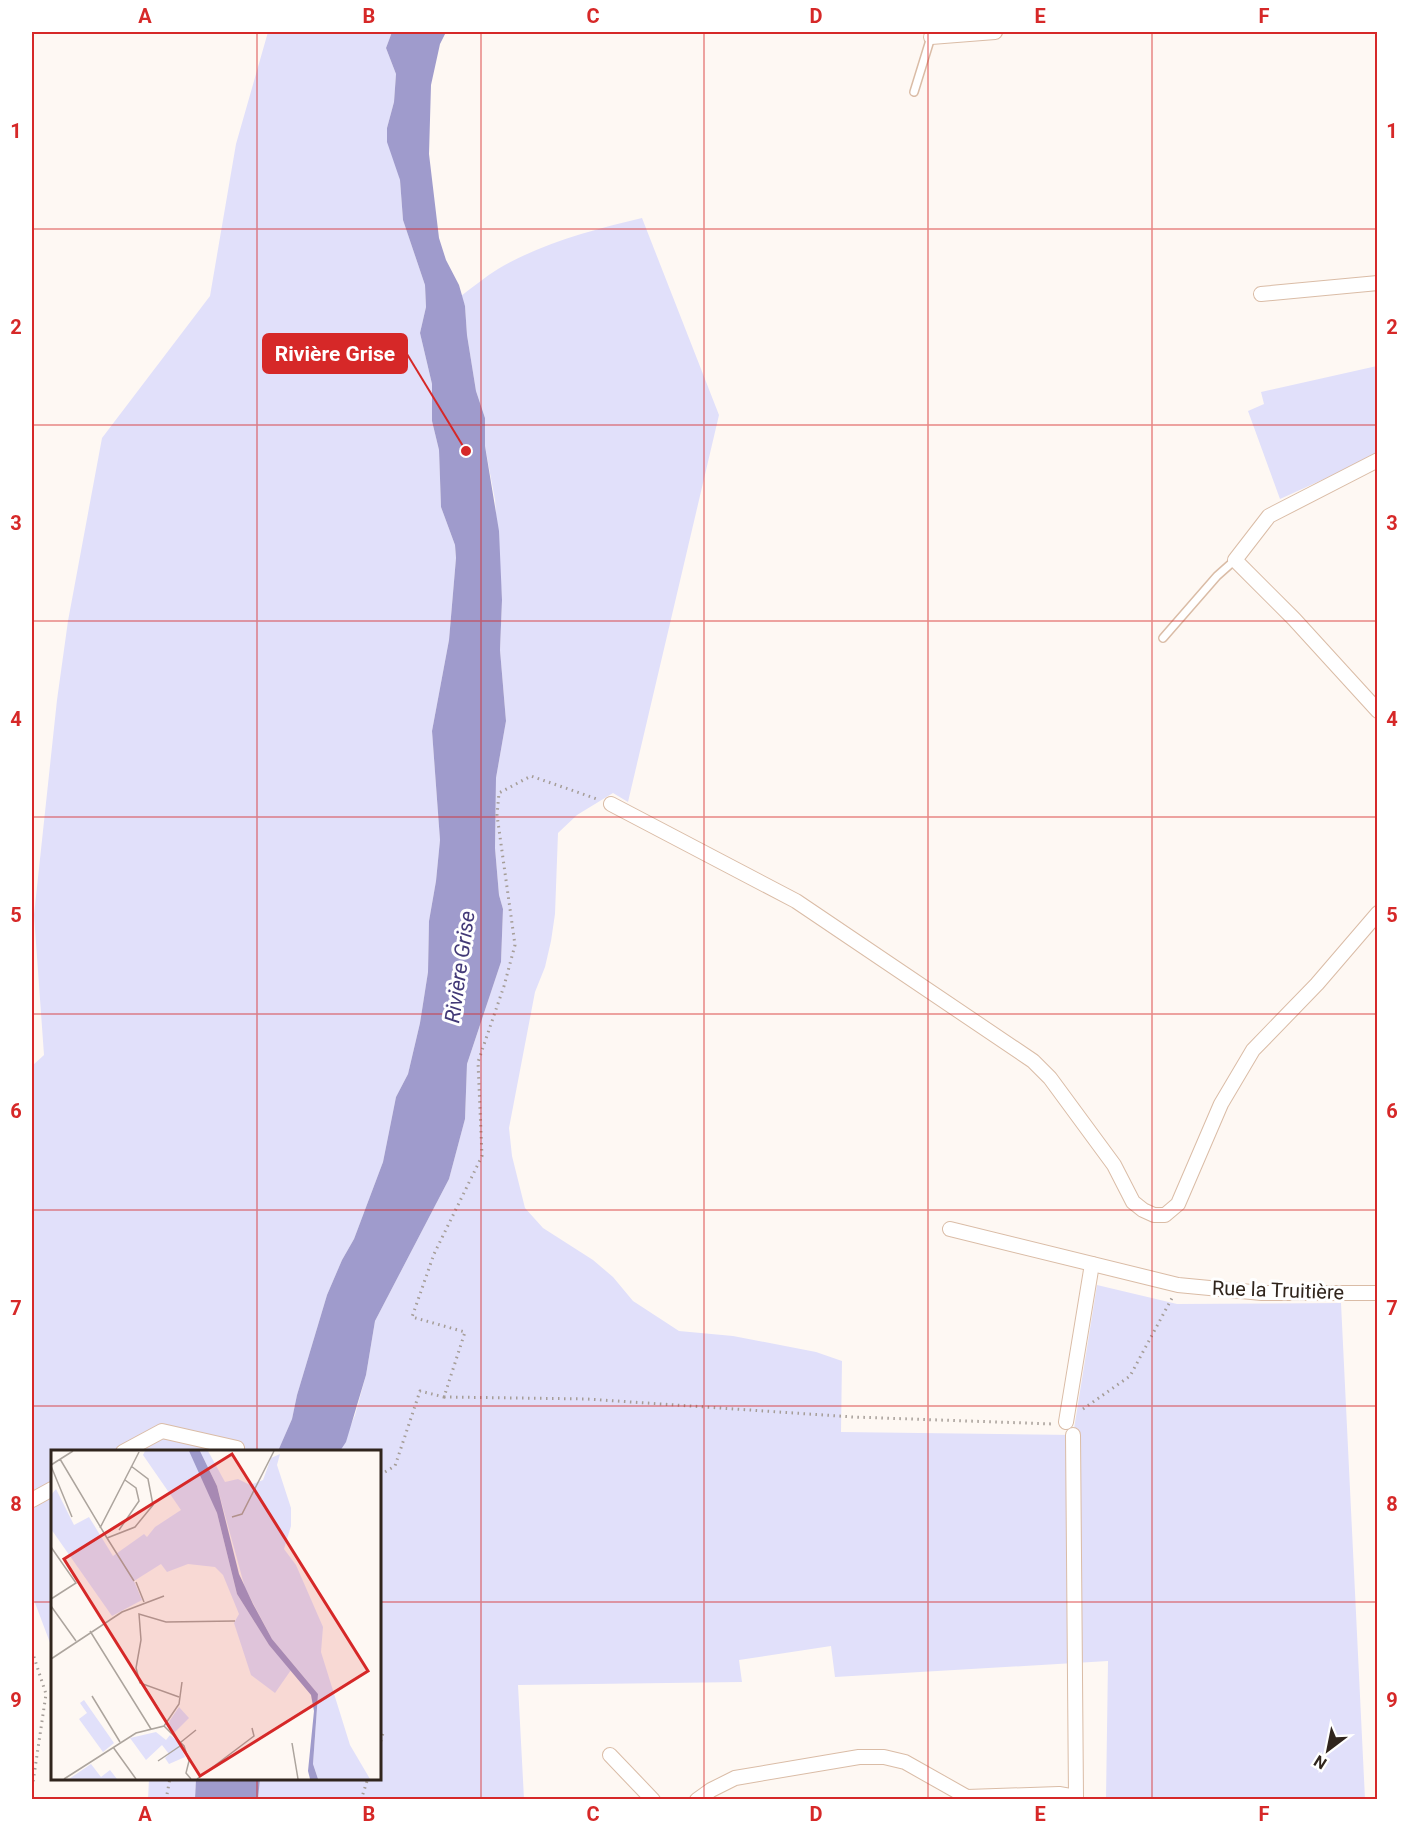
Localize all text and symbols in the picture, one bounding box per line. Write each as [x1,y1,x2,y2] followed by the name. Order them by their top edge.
[138,4,152,28] text: A
[363,4,375,28] text: B
[586,4,600,28] text: C
[810,4,823,28] text: D
[1034,4,1046,28] text: E
[1259,4,1270,28] text: F
[10,119,22,143] text: 1
[1386,119,1398,143] text: 1
[10,315,22,339] text: 2
[1386,315,1398,339] text: 2
[263,334,407,373] callout: Rivière Grise
[275,342,395,366] text: Rivière Grise
[10,511,22,535] text: 3
[1386,511,1398,535] text: 3
[10,707,22,731] text: 4
[1386,707,1398,731] text: 4
[10,903,22,927] text: 5
[1386,903,1398,927] text: 5
[440,909,480,1025] water label: Rivière Grise
[10,1099,22,1123] text: 6
[1386,1099,1398,1123] text: 6
[1211,1276,1345,1304] street label: Rue la Truitière
[10,1296,22,1320] text: 7
[1386,1296,1398,1320] text: 7
[51,1450,381,1780] inset map
[10,1492,22,1516] text: 8
[1386,1492,1398,1516] text: 8
[10,1688,22,1712] text: 9
[1386,1688,1398,1712] text: 9
[1298,1720,1358,1780] north arrow
[1310,1751,1330,1773] text: N
[138,1802,152,1826] text: A
[363,1802,375,1826] text: B
[586,1802,600,1826] text: C
[810,1802,823,1826] text: D
[1034,1802,1046,1826] text: E
[1259,1802,1270,1826] text: F

